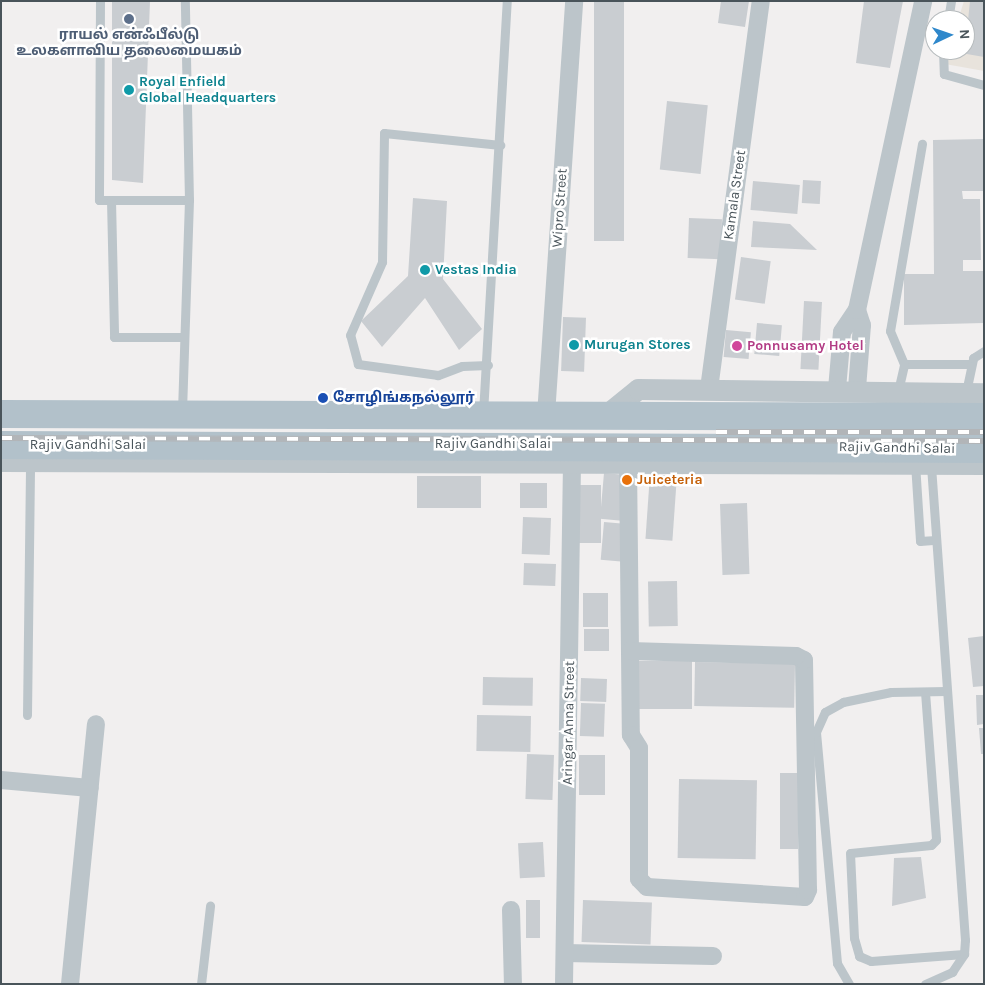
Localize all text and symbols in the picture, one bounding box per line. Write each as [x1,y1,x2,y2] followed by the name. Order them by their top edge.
[925,10,975,60] north arrow
[123,13,135,25] marker: ராயல் என்ஃபீல்டு உலகளாவிய தலைமையகம்
[16,27,242,59] place label: ராயல் என்ஃபீல்டு உலகளாவிய தலைமையகம்
[956,29,973,40] text: N
[139,74,276,106] place label: Royal Enfield Global Headquarters
[123,84,135,96] marker: Royal Enfield Global Headquarters
[720,149,750,241] street label: Kamala Street
[549,168,571,248] street label: Wipro Street
[435,262,517,278] place label: Vestas India
[419,264,431,276] marker: Vestas India
[584,337,691,353] place label: Murugan Stores
[747,338,864,354] place label: Ponnusamy Hotel
[568,339,580,351] marker: Murugan Stores
[731,340,743,352] marker: Ponnusamy Hotel
[333,390,475,406] place label: சோழிங்கநல்லூர்
[317,392,329,404] marker: சோழிங்கநல்லூர்
[435,436,551,452] street label: Rajiv Gandhi Salai
[30,437,146,453] street label: Rajiv Gandhi Salai
[839,439,955,457] street label: Rajiv Gandhi Salai
[637,472,703,488] place label: Juiceteria
[621,474,633,486] marker: Juiceteria
[560,661,578,785] street label: Aringar Anna Street

